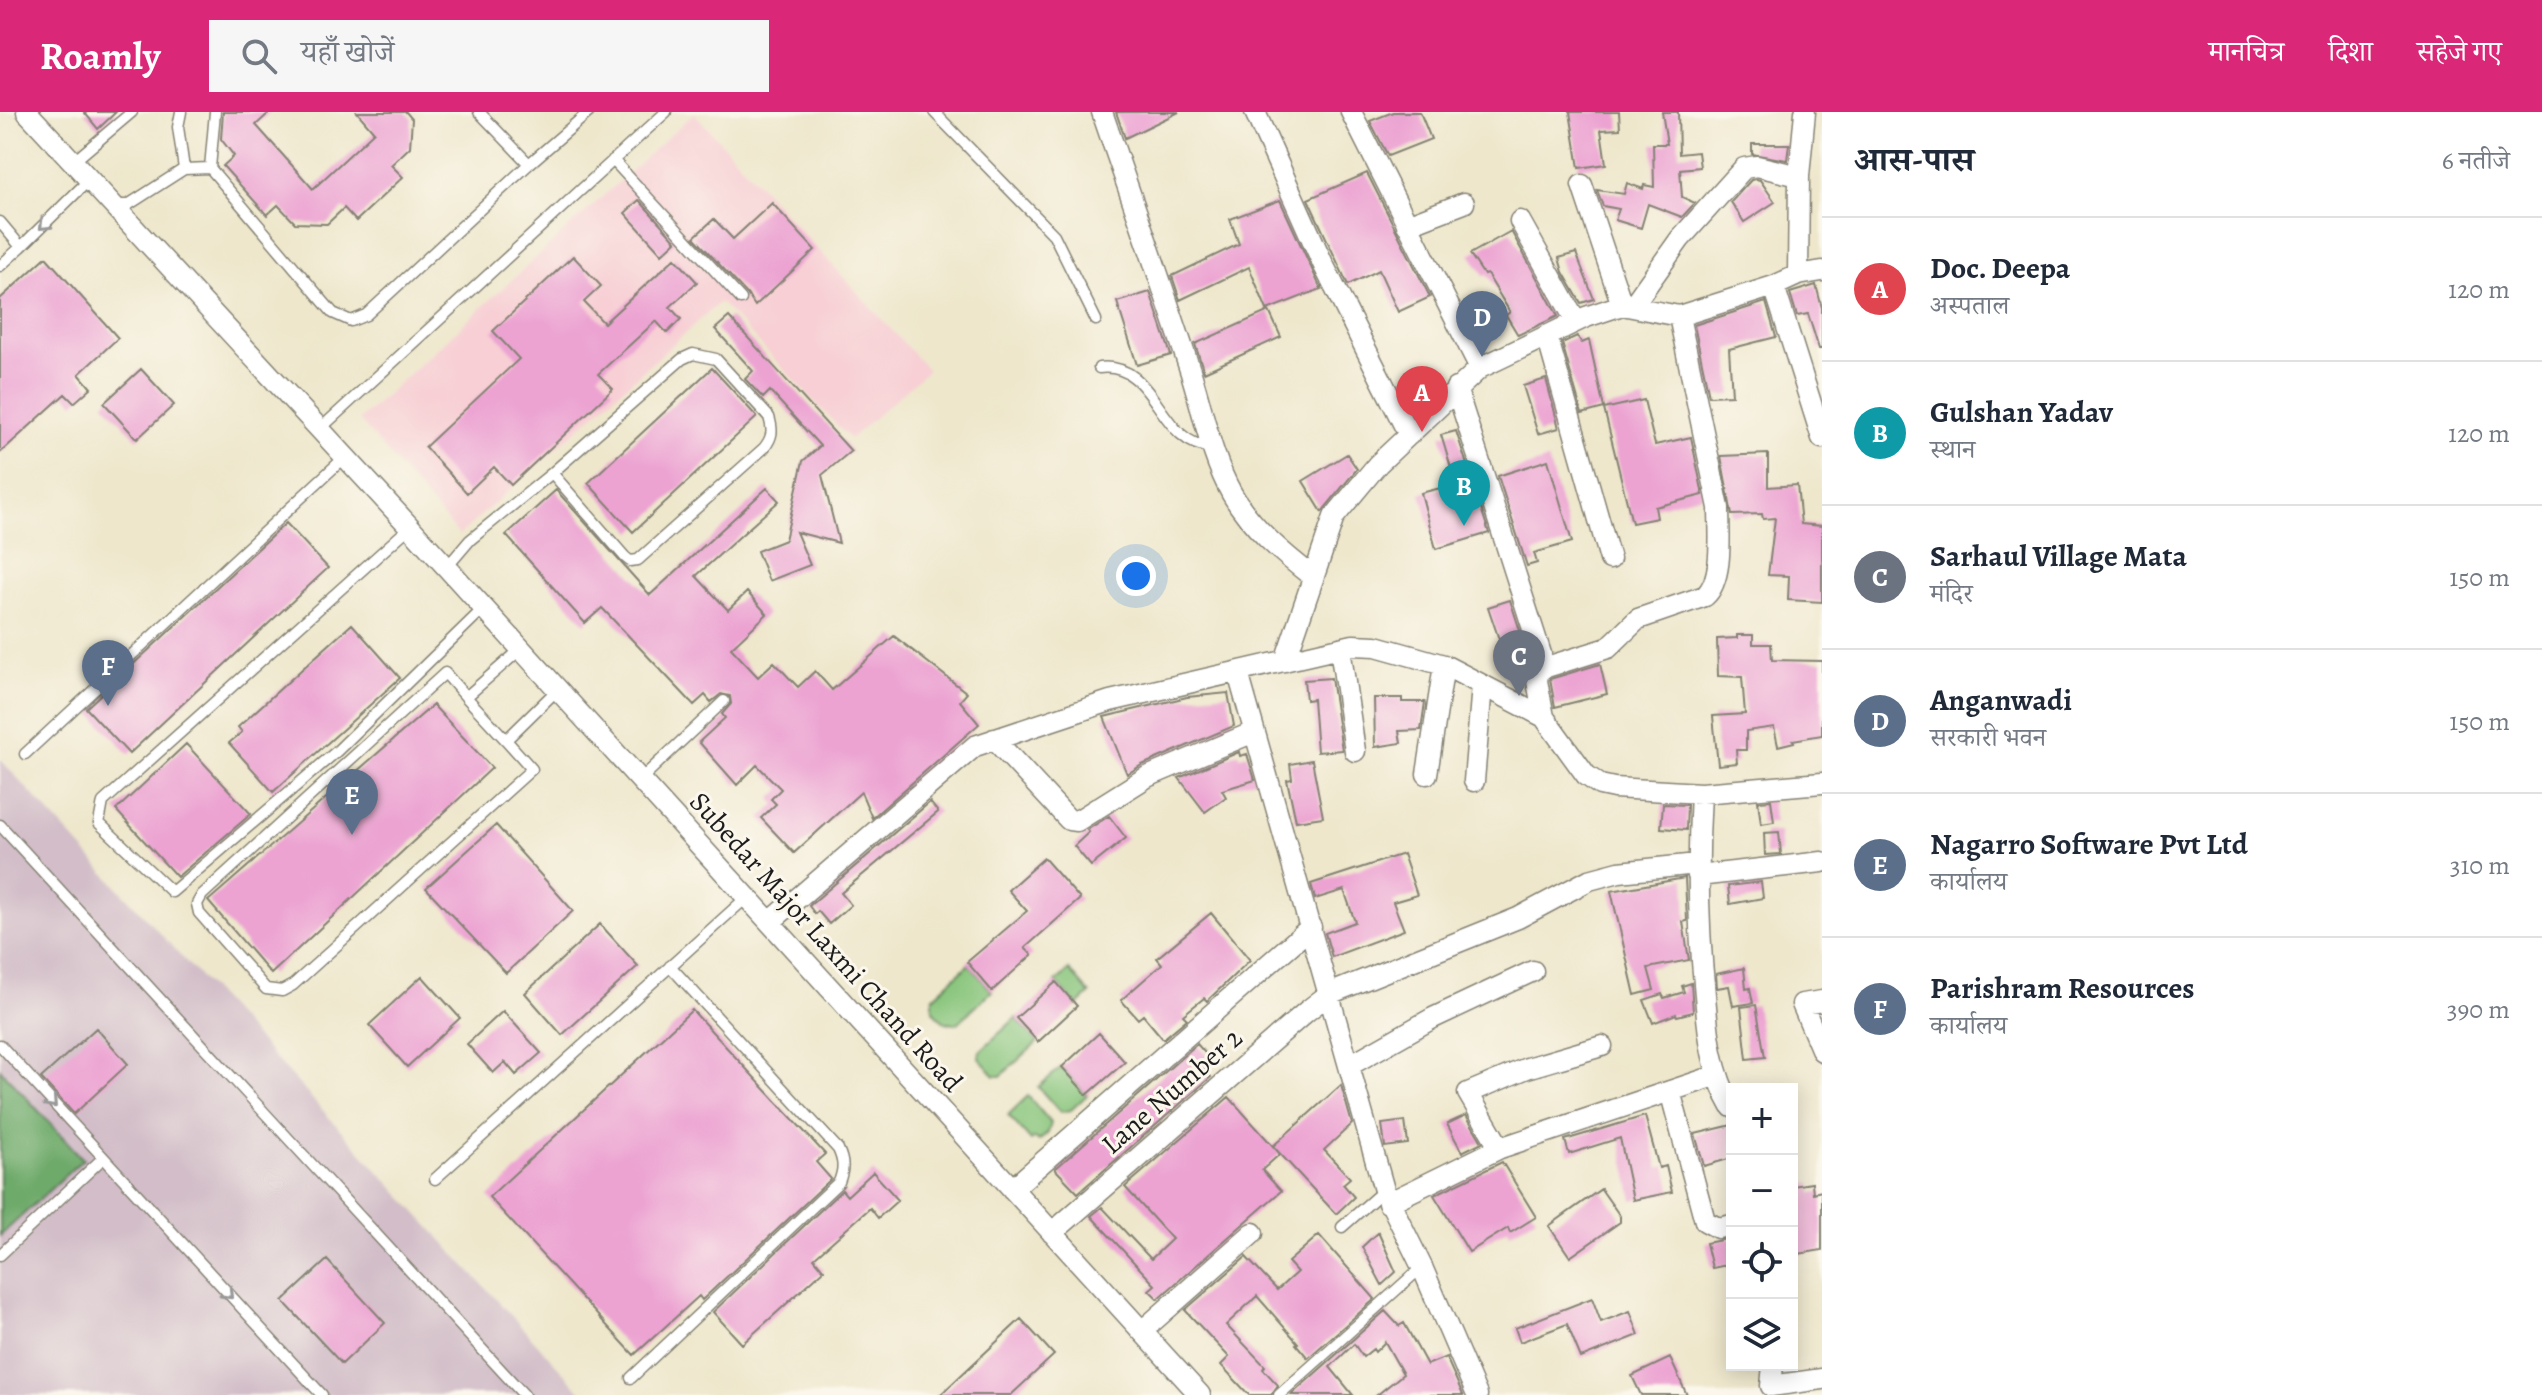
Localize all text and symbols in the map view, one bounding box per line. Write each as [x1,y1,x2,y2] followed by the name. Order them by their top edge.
[209,20,769,92] search box
[40,30,161,82] text: Roamly
[301,32,394,72] text: यहाँ खोजें
[2208,33,2284,71] text: मानचित्र
[2328,33,2373,71] text: दिशा
[2417,33,2502,71] text: सहेजे गए
[237,34,281,78] icon: search
[1854,136,1974,183] text: आस-पास
[2442,143,2510,178] text: 6 नतीजे
[39,216,53,230] one-way arrow
[1930,248,2070,288] text: Doc. Deepa
[1872,272,1888,307] text: A
[2448,272,2510,307] text: 120 m
[1930,288,2009,323] text: अस्पताल
[1456,291,1508,357] pin: D
[1396,366,1448,432] pin: A
[1930,392,2113,432] text: Gulshan Yadav
[1872,416,1888,451] text: B
[2448,416,2510,451] text: 120 m
[1930,432,1975,467] text: स्थान
[1438,460,1490,526] pin: B
[1930,536,2187,576] text: Sarhaul Village Mata
[1116,556,1156,596] your location
[1872,560,1888,595] text: C
[2449,560,2510,595] text: 150 m
[1930,576,1973,611] text: मंदिर
[1493,630,1545,696] pin: C
[82,640,134,706] pin: F
[1930,680,2072,720] text: Anganwadi
[1871,704,1889,739] text: D
[2449,704,2510,739] text: 150 m
[1930,720,2046,755] text: सरकारी भवन
[326,769,378,835] pin: E
[681,784,972,1101] street label: Subedar Major Laxmi Chand Road
[1930,824,2248,864] text: Nagarro Software Pvt Ltd
[1872,848,1888,883] text: E
[2450,848,2510,883] text: 310 m
[1930,864,2007,899] text: कार्यालय
[1930,968,2195,1008] text: Parishram Resources
[1873,992,1887,1027] text: F
[2447,992,2510,1027] text: 390 m
[1930,1008,2007,1043] text: कार्यालय
[1093,1019,1251,1163] street label: Lane Number 2
[1726,1083,1798,1371] map controls
[1726,1083,1798,1155] button: +
[43,1094,57,1108] one-way arrow
[1726,1155,1798,1227] button: −
[1726,1227,1798,1299] button: locate
[219,1285,234,1299] one-way arrow
[1726,1299,1798,1371] button: layers

